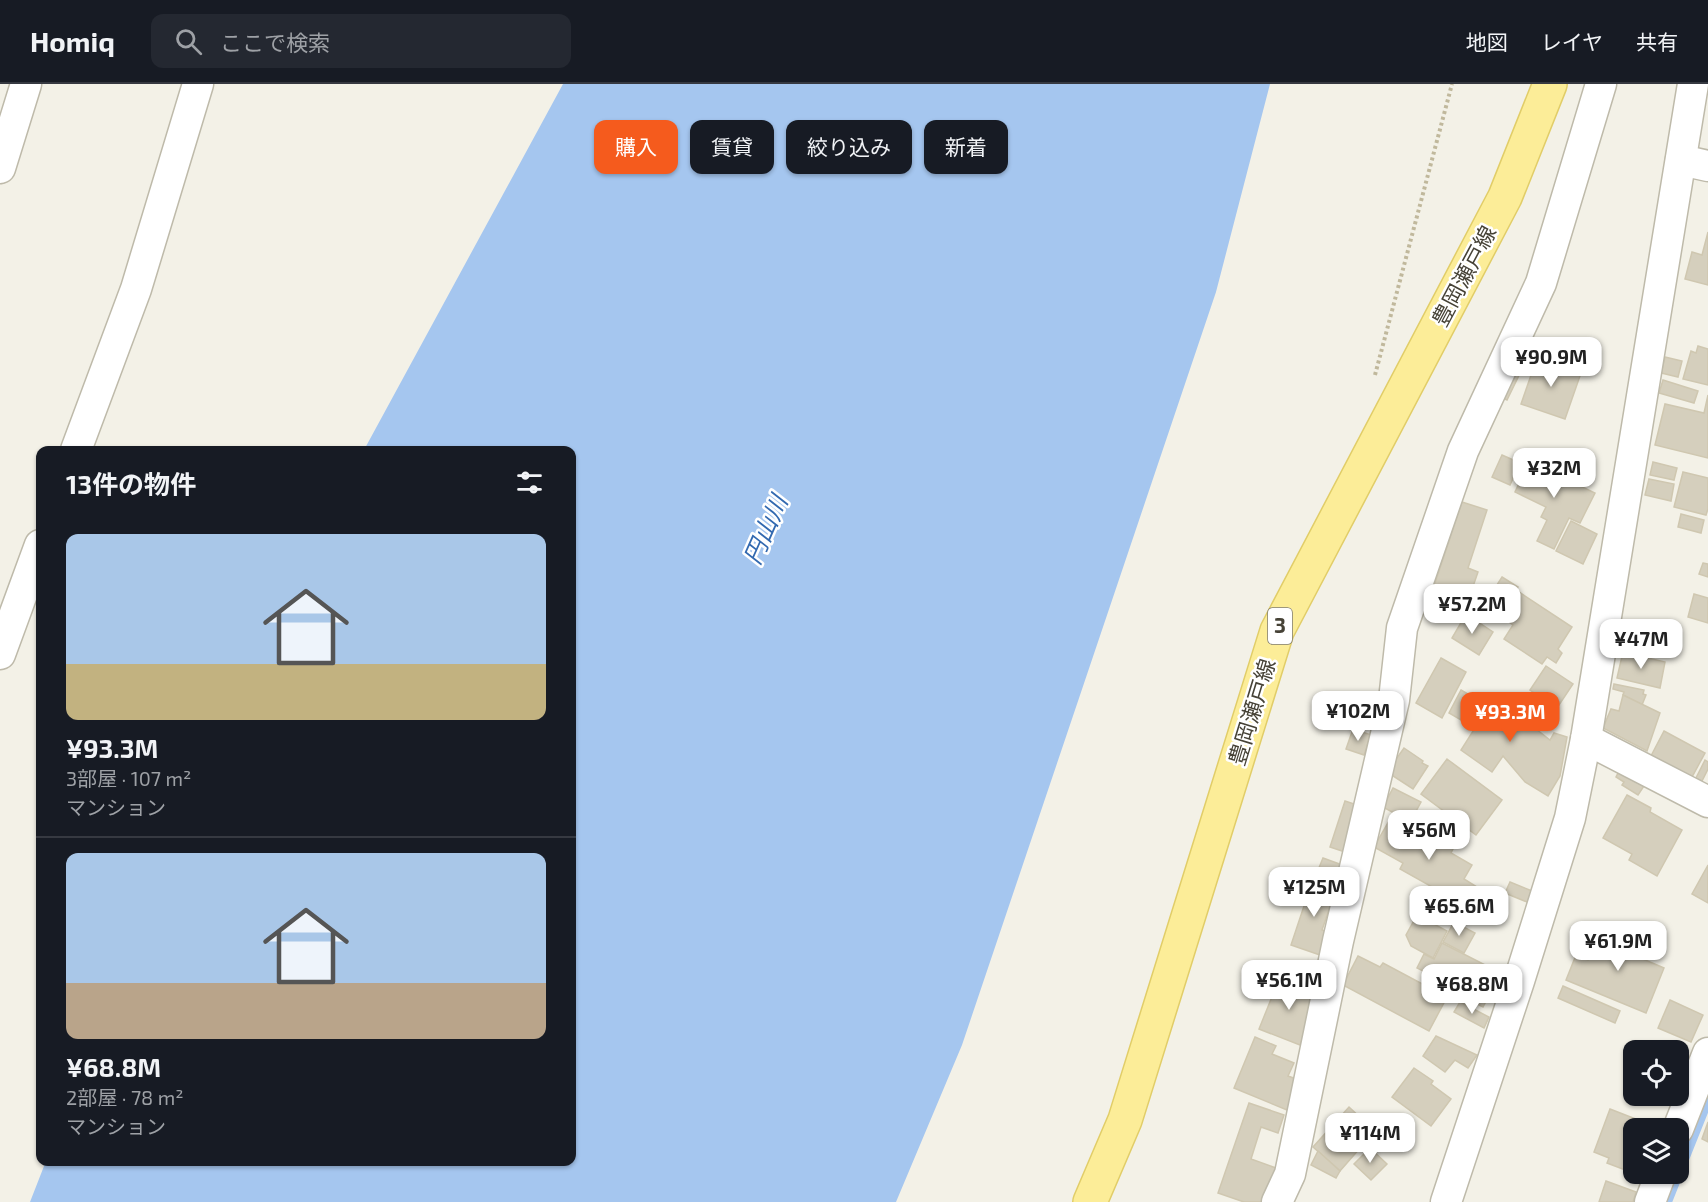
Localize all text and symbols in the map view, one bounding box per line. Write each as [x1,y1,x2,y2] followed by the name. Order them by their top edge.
[151,14,571,68] search box
[30,24,115,58] text: Homiq
[172,25,205,58] icon: search
[220,29,330,55] text: ここで検索
[1466,29,1508,54] text: 地図
[1541,29,1603,54] text: レイヤ
[1636,29,1678,54] text: 共有
[594,120,678,174] chip: 購入
[690,120,774,174] chip: 賃貸
[786,120,912,174] chip: 絞り込み
[924,120,1008,174] chip: 新着
[1426,221,1500,330] street label: 豊岡瀬戸線
[1502,337,1600,388] pin: ¥90.9M
[1515,344,1587,368] text: ¥90.9M
[1518,448,1590,499] pin: ¥32M
[1527,455,1581,479] text: ¥32M
[513,466,546,499] icon: filters
[66,468,196,499] text: 13件の物件
[737,488,794,568] water label: 円山川
[252,573,360,681] icon: home
[1423,584,1521,635] pin: ¥57.2M
[1438,591,1506,615] text: ¥57.2M
[1268,608,1292,644] road number: 3
[1605,619,1677,670] pin: ¥47M
[1614,626,1668,650] text: ¥47M
[1223,655,1280,768] street label: 豊岡瀬戸線
[1316,691,1400,742] pin: ¥102M
[1461,692,1559,743] pin: ¥93.3M
[1326,698,1390,722] text: ¥102M
[1475,699,1545,723] text: ¥93.3M
[66,732,158,763] text: ¥93.3M
[66,766,191,790] text: 3部屋 · 107 m²
[66,795,166,819] text: マンション
[1393,810,1465,861] pin: ¥56M
[1402,817,1456,841] text: ¥56M
[1272,867,1356,918] pin: ¥125M
[1283,874,1345,898] text: ¥125M
[1410,886,1508,937] pin: ¥65.6M
[252,892,360,1000] icon: home
[1423,893,1495,917] text: ¥65.6M
[1569,921,1667,972] pin: ¥61.9M
[1584,928,1652,952] text: ¥61.9M
[1240,960,1338,1011] pin: ¥56.1M
[1423,964,1521,1015] pin: ¥68.8M
[1255,967,1323,991] text: ¥56.1M
[1435,971,1509,995] text: ¥68.8M
[1623,1040,1689,1184] map controls
[1623,1040,1689,1106] button: locate
[66,1051,161,1082] text: ¥68.8M
[66,1085,184,1109] text: 2部屋 · 78 m²
[1328,1113,1412,1164] pin: ¥114M
[66,1114,166,1138] text: マンション
[1623,1118,1689,1184] button: layers
[1339,1120,1401,1144] text: ¥114M

